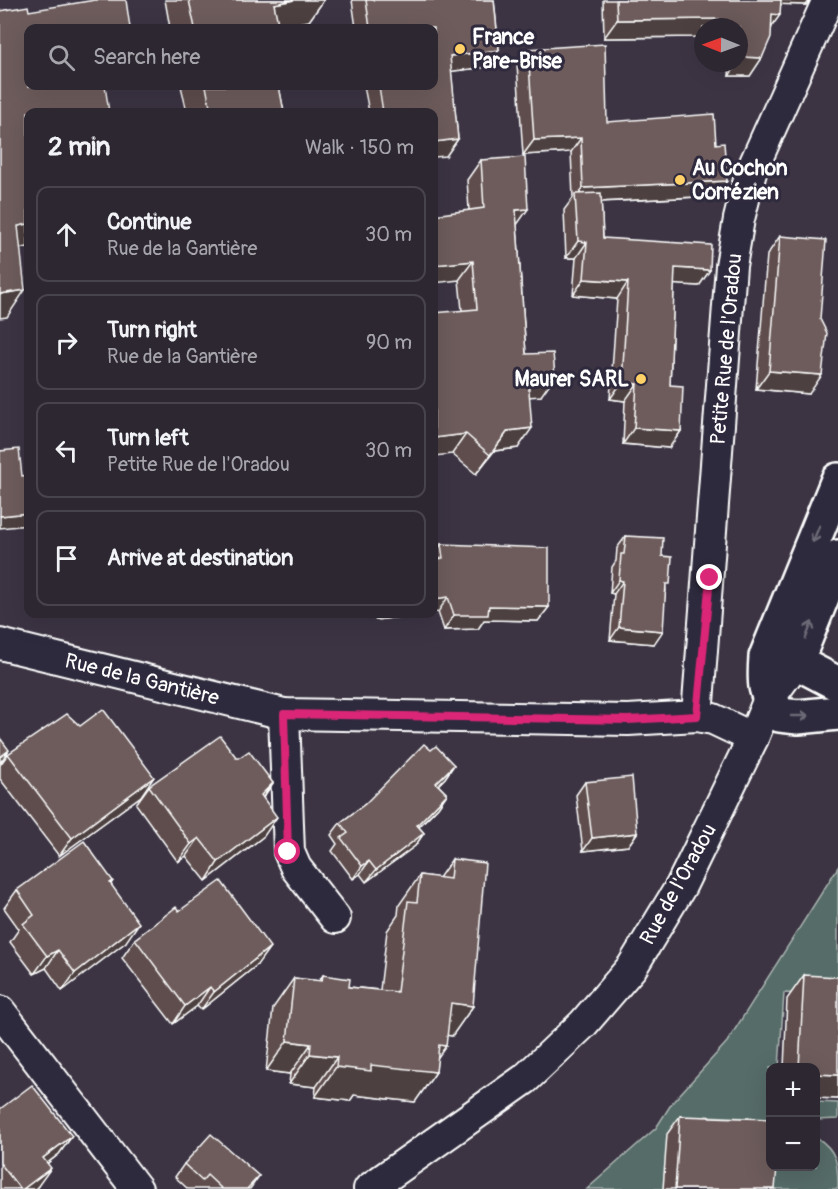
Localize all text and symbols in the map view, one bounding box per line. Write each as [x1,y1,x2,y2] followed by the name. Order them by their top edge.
[694,18,748,72] north arrow
[24,24,438,90] search box
[472,24,562,75] place label: France Pare-Brise
[45,41,78,74] icon: search
[453,42,467,56] marker: France Pare-Brise
[93,43,200,71] text: Search here
[48,131,110,163] text: 2 min
[305,135,414,160] text: Walk · 150 m
[692,155,788,206] place label: Au Cochon Corrézien
[673,173,687,187] marker: Au Cochon Corrézien
[107,208,191,236] text: Continue
[50,218,83,251] icon: ahead
[365,222,412,247] text: 30 m
[107,236,257,261] text: Rue de la Gantière
[705,252,748,446] street label: Petite Rue de l'Oradou
[107,316,197,344] text: Turn right
[50,326,83,359] icon: right
[366,330,412,355] text: 90 m
[107,344,257,369] text: Rue de la Gantière
[515,366,629,393] place label: Maurer SARL
[634,372,648,386] marker: Maurer SARL
[107,424,189,452] text: Turn left
[50,434,83,467] icon: left
[365,438,412,463] text: 30 m
[107,452,290,477] text: Petite Rue de l'Oradou
[810,524,821,542] one-way arrow
[50,542,83,575] icon: arrive
[107,544,293,572] text: Arrive at destination
[696,564,722,590] route end
[804,621,815,639] one-way arrow
[62,647,222,712] street label: Rue de la Gantière
[789,710,809,722] one-way arrow
[634,819,723,950] street label: Rue de l'Oradou
[274,838,300,864] route start
[766,1063,820,1171] map controls
[766,1063,820,1117] button: +
[766,1117,820,1171] button: −

